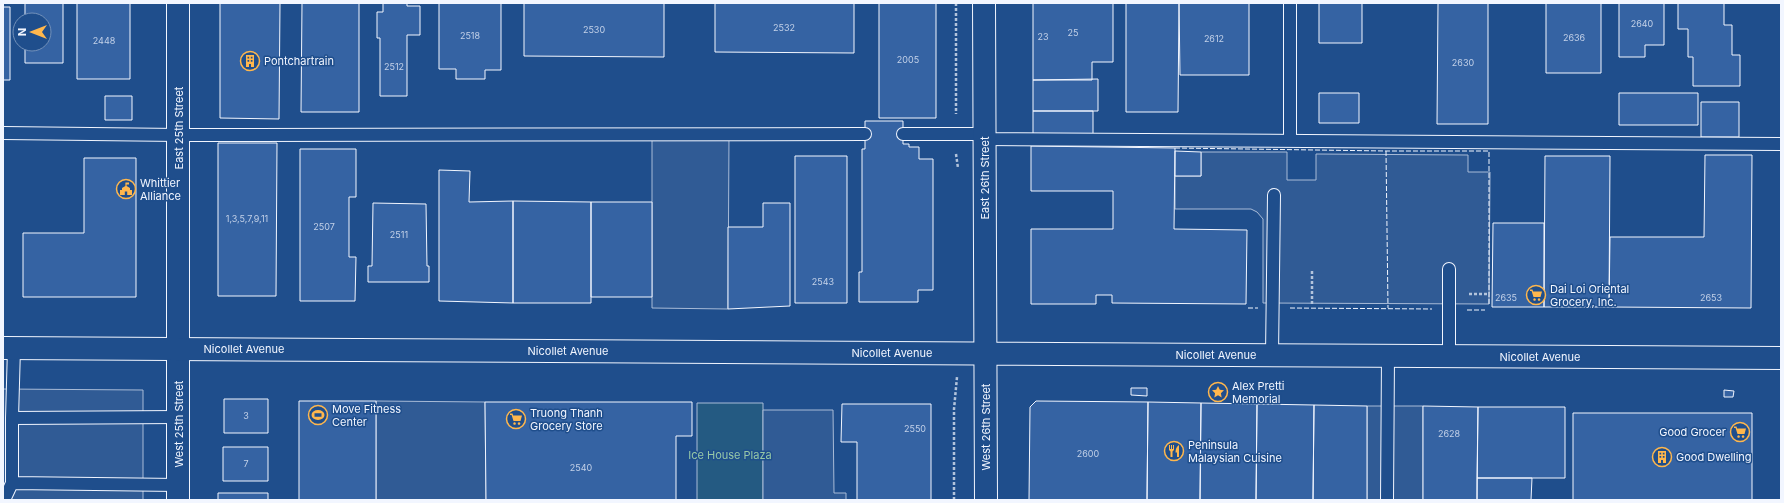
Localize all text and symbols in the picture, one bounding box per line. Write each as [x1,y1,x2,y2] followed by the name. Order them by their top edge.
[12,12,52,52] north arrow
[1631,18,1654,29] house number: 2640
[773,22,795,33] house number: 2532
[583,24,605,35] house number: 2530
[1068,27,1078,38] house number: 25
[15,28,29,36] text: N
[460,30,481,41] house number: 2518
[1037,31,1049,42] house number: 23
[1563,32,1586,43] house number: 2636
[1204,33,1224,44] house number: 2612
[93,35,116,46] house number: 2448
[239,50,261,72] building icon: Pontchartrain
[264,54,334,68] place label: Pontchartrain
[897,54,919,65] house number: 2005
[1452,57,1474,68] house number: 2630
[384,61,404,72] house number: 2512
[172,86,186,169] street label: East 25th Street
[978,136,992,220] street label: East 26th Street
[140,176,181,203] place label: Whittier Alliance
[115,178,137,200] public building icon: Whittier Alliance
[226,213,268,224] house number: 1,3,5,7,9,11
[313,221,335,232] house number: 2507
[390,229,408,240] house number: 2511
[812,276,835,287] house number: 2543
[1550,282,1629,309] place label: Dai Loi Oriental Grocery, Inc.
[1525,284,1547,306] supermarket icon: Dai Loi Oriental Grocery, Inc.
[1495,292,1517,303] house number: 2635
[1700,292,1722,303] house number: 2653
[204,342,284,356] street label: Nicollet Avenue
[528,344,608,358] street label: Nicollet Avenue
[852,346,932,360] street label: Nicollet Avenue
[1176,348,1256,362] street label: Nicollet Avenue
[1500,350,1580,364] street label: Nicollet Avenue
[1232,379,1285,406] place label: Alex Pretti Memorial
[172,380,186,467] street label: West 25th Street
[1207,381,1229,403] place icon: Alex Pretti Memorial
[979,383,993,470] street label: West 26th Street
[332,402,401,429] place label: Move Fitness Center
[307,404,329,426] sports icon: Move Fitness Center
[530,406,603,433] place label: Truong Thanh Grocery Store
[505,408,527,430] supermarket icon: Truong Thanh Grocery Store
[243,410,249,421] house number: 3
[1729,421,1751,443] supermarket icon: Good Grocer
[904,423,926,434] house number: 2550
[1659,425,1726,439] place label: Good Grocer
[1438,428,1460,439] house number: 2628
[1188,438,1282,465] place label: Peninsula Malaysian Cuisine
[1163,440,1185,462] restaurant icon: Peninsula Malaysian Cuisine
[1651,446,1673,468] building icon: Good Dwelling
[688,448,772,462] park label: Ice House Plaza
[1077,448,1100,459] house number: 2600
[1676,450,1752,464] place label: Good Dwelling
[243,458,249,469] house number: 7
[570,462,593,473] house number: 2540

